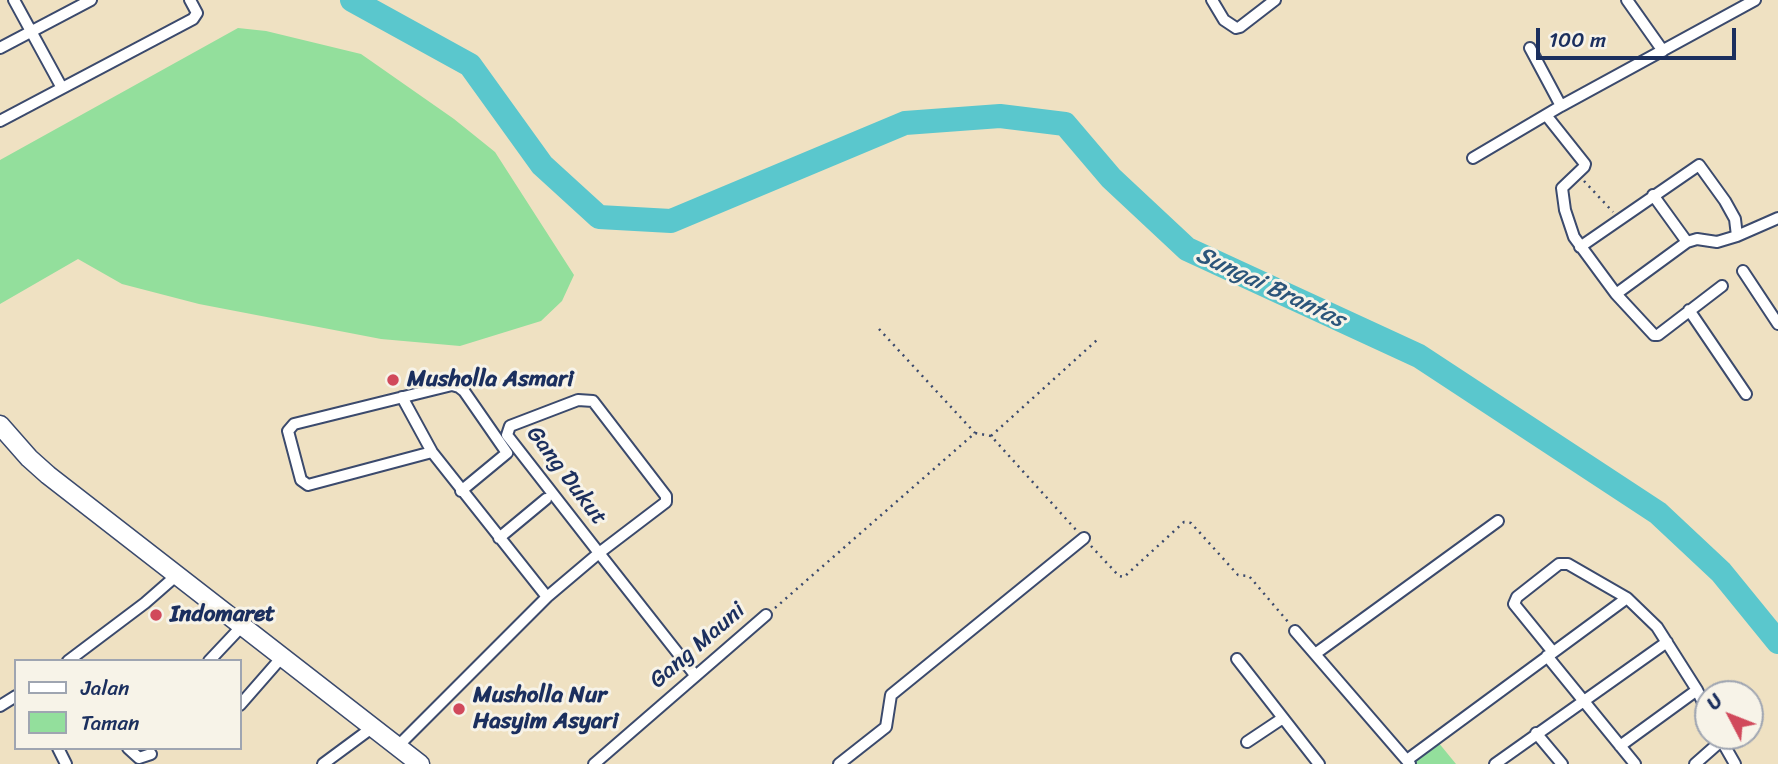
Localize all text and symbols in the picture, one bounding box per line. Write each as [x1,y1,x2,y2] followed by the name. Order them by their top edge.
[1540,14,1740,58] scale bar
[1549,21,1606,59] text: 100 m
[1191,241,1349,335] water label: Sungai Brantas
[407,366,574,394] place label: Musholla Asmari
[385,372,401,388] marker: Musholla Asmari
[520,421,612,531] street label: Gang Dukut
[645,597,751,695] street label: Gang Mauni
[170,601,275,629] place label: Indomaret
[148,607,164,623] marker: Indomaret
[14,659,242,750] legend
[81,669,129,707] text: Jalan
[1694,680,1764,750] north arrow
[473,682,618,736] place label: Musholla Nur Hasyim Asyari
[1698,686,1731,718] text: U
[451,701,467,717] marker: Musholla Nur Hasyim Asyari
[81,704,139,742] text: Taman

